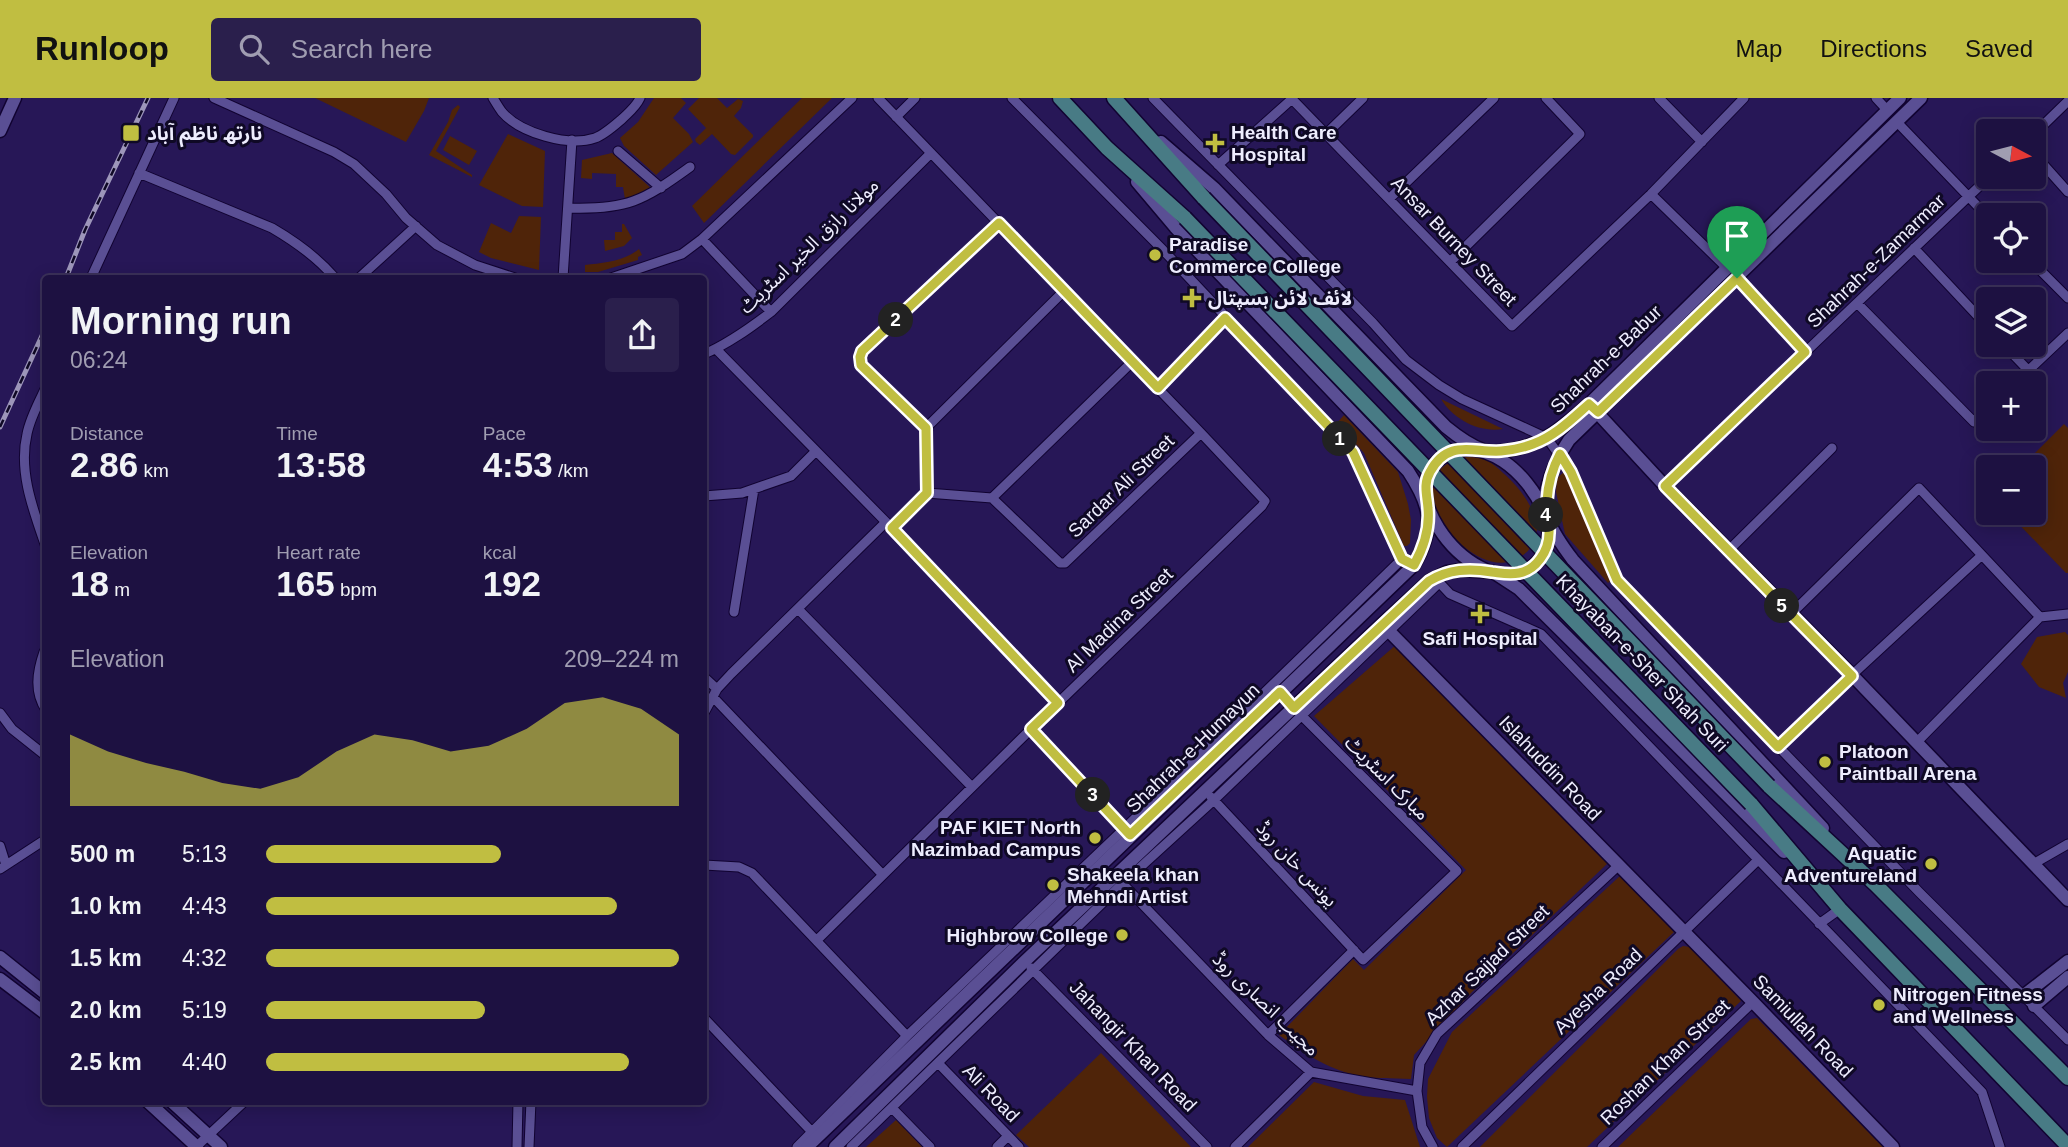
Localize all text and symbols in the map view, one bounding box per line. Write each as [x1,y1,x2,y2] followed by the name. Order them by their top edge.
[211,18,701,81] search box
[35,30,169,67] text: Runloop
[235,30,273,68] icon: search
[291,34,432,64] text: Search here
[1736,35,1782,62] text: Map
[1820,35,1927,62] text: Directions
[1965,35,2033,62] text: Saved
[1976,119,2046,189] north arrow
[1976,119,2046,525] map controls
[147,122,262,148] place label: نارتھ ناظم آباد
[1231,122,1337,165] place label: Health Care Hospital
[121,123,141,143] marker: نارتھ ناظم آباد
[1205,133,1225,153] marker: Health Care Hospital
[1387,172,1521,310] street label: Ansar Burney Street
[735,174,883,318] street label: مولانا رازق الخیر اسٹریٹ
[1803,190,1949,332] street label: Shahrah-e-Zamarmar
[1976,203,2046,273] button: locate
[1707,206,1767,278] pin
[1718,217,1756,255] icon: arrive
[1169,234,1341,277] place label: Paradise Commerce College
[1147,247,1163,263] marker: Paradise Commerce College
[1976,287,2046,357] button: layers
[1182,288,1202,308] marker: لائف لائن ہسپتال
[1208,288,1352,310] place label: لائف لائن ہسپتال
[605,298,679,372] button: share
[70,300,292,342] text: Morning run
[1546,300,1666,417] street label: Shahrah-e-Babur
[878,302,914,338] pin: 2
[890,309,901,330] text: 2
[70,347,128,373] text: 06:24
[1976,371,2046,441] button: +
[1322,422,1358,456] pin: 1
[70,423,144,444] text: Distance
[276,423,318,444] text: Time
[483,423,526,444] text: Pace
[1334,428,1345,449] text: 1
[1064,430,1179,542] street label: Sardar Ali Street
[70,445,138,484] text: 2.86
[276,445,366,484] text: 13:58
[483,445,553,484] text: 4:53
[1976,455,2046,525] button: −
[138,460,169,481] text: km
[553,460,589,481] text: /km
[1528,498,1564,532] pin: 4
[1540,504,1551,525] text: 4
[70,542,148,563] text: Elevation
[276,542,361,563] text: Heart rate
[483,542,516,563] text: kcal
[1061,563,1177,676] street label: Al Madina Street
[70,564,109,603] text: 18
[276,564,335,603] text: 165
[483,564,541,603] text: 192
[1552,570,1732,756] street label: Khayaban-e-Sher Shah Suri
[109,579,130,600] text: m
[335,579,377,600] text: bpm
[1764,588,1800,624] pin: 5
[1776,595,1787,616] text: 5
[1470,604,1490,624] marker: Safi Hospital
[1422,628,1538,649] place label: Safi Hospital
[70,646,165,672] text: Elevation
[564,646,679,672] text: 209–224 m
[1122,679,1264,817] street label: Shahrah-e-Humayun
[1495,711,1605,825] street label: Islahuddin Road
[1340,732,1433,825] street label: مبارک اسٹریٹ
[1839,741,1977,784] place label: Platoon Paintball Arena
[1817,754,1833,770] marker: Platoon Paintball Arena
[1076,778,1110,812] pin: 3
[1087,784,1098,805] text: 3
[911,817,1081,860] place label: PAF KIET North Nazimbad Campus
[1252,817,1342,912] street label: یونس خان روڈ
[1087,830,1103,846] marker: PAF KIET North Nazimbad Campus
[70,841,135,867] text: 500 m
[182,841,227,867] text: 5:13
[1784,843,1917,886] place label: Aquatic Adventureland
[1923,856,1939,872] marker: Aquatic Adventureland
[1067,864,1199,907] place label: Shakeela khan Mehndi Artist
[1045,877,1061,893] marker: Shakeela khan Mehndi Artist
[70,893,142,919] text: 1.0 km
[182,893,227,919] text: 4:43
[1421,900,1554,1029] street label: Azhar Sajjad Street
[947,925,1108,946] place label: Highbrow College
[1114,927,1130,943] marker: Highbrow College
[1550,944,1646,1038] street label: Ayesha Road
[70,945,142,971] text: 1.5 km
[182,945,227,971] text: 4:32
[1208,948,1324,1061] street label: مجیب انصاری روڈ
[1749,970,1857,1082] street label: Samiullah Road
[1065,976,1201,1116] street label: Jahangir Khan Road
[1893,984,2043,1027] place label: Nitrogen Fitness and Wellness
[1596,995,1734,1129] street label: Roshan Khan Street
[70,997,142,1023] text: 2.0 km
[182,997,227,1023] text: 5:19
[1871,997,1887,1013] marker: Nitrogen Fitness and Wellness
[70,1049,142,1075] text: 2.5 km
[182,1049,227,1075] text: 4:40
[958,1060,1024,1126] street label: Ali Road

